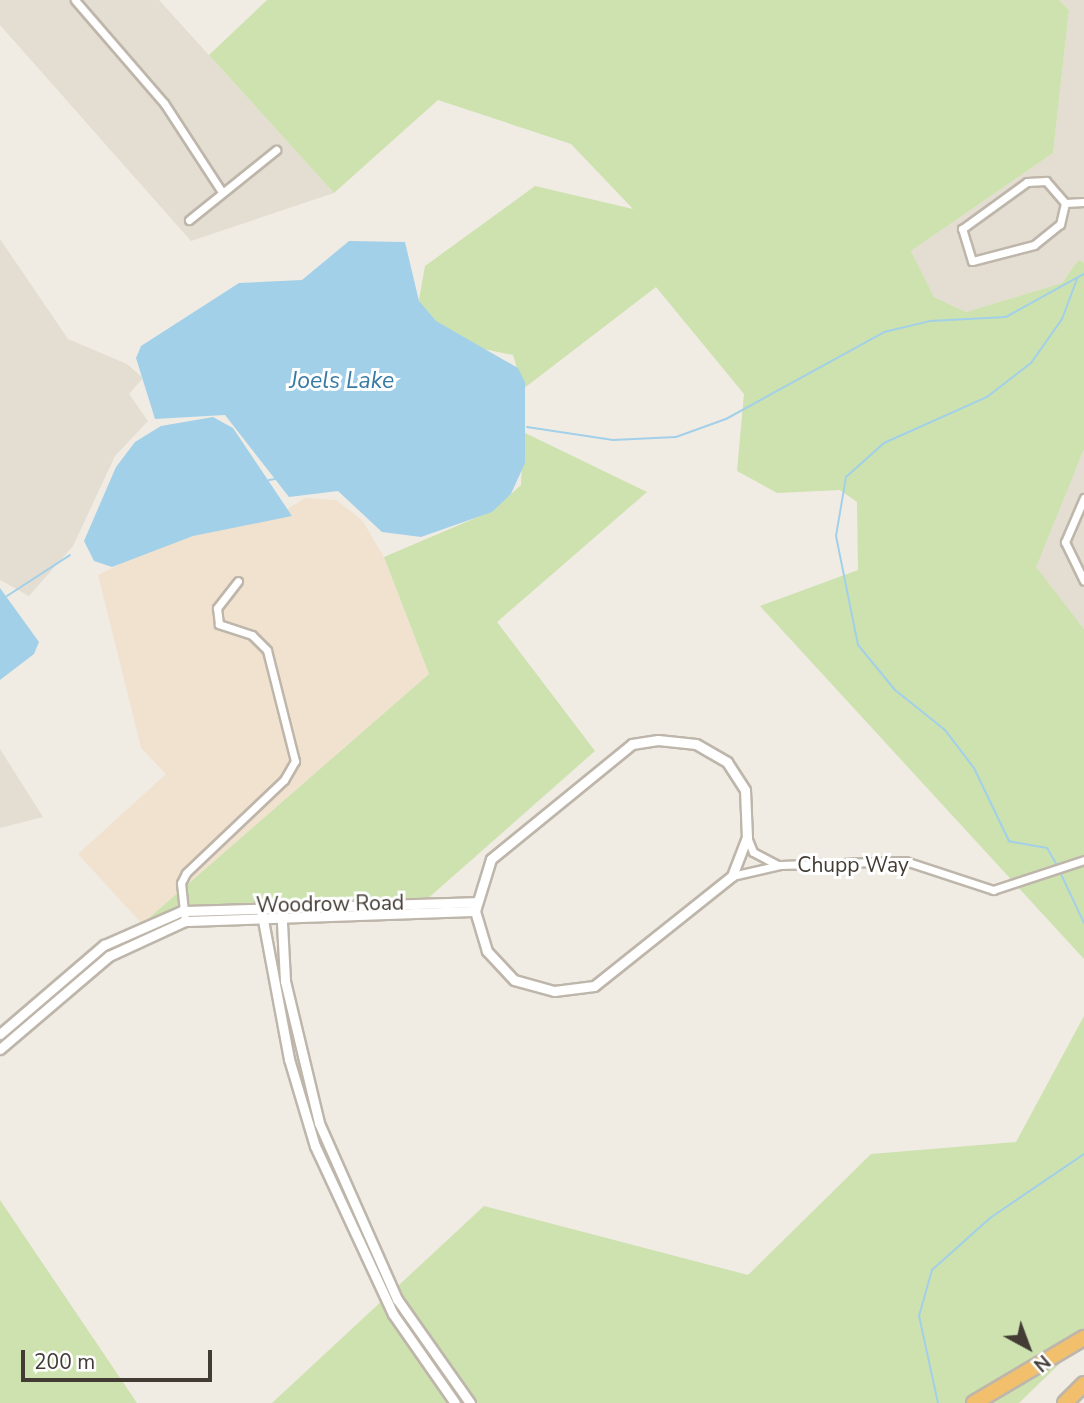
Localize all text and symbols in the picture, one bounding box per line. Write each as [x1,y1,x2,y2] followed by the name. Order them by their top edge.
[290,367,394,395] water label: Joels Lake
[797,852,909,878] street label: Chupp Way
[256,890,404,918] street label: Woodrow Road
[993,1312,1063,1382] north arrow
[24,1336,215,1380] scale bar
[34,1348,95,1376] text: 200 m
[1028,1348,1056,1377] text: N

